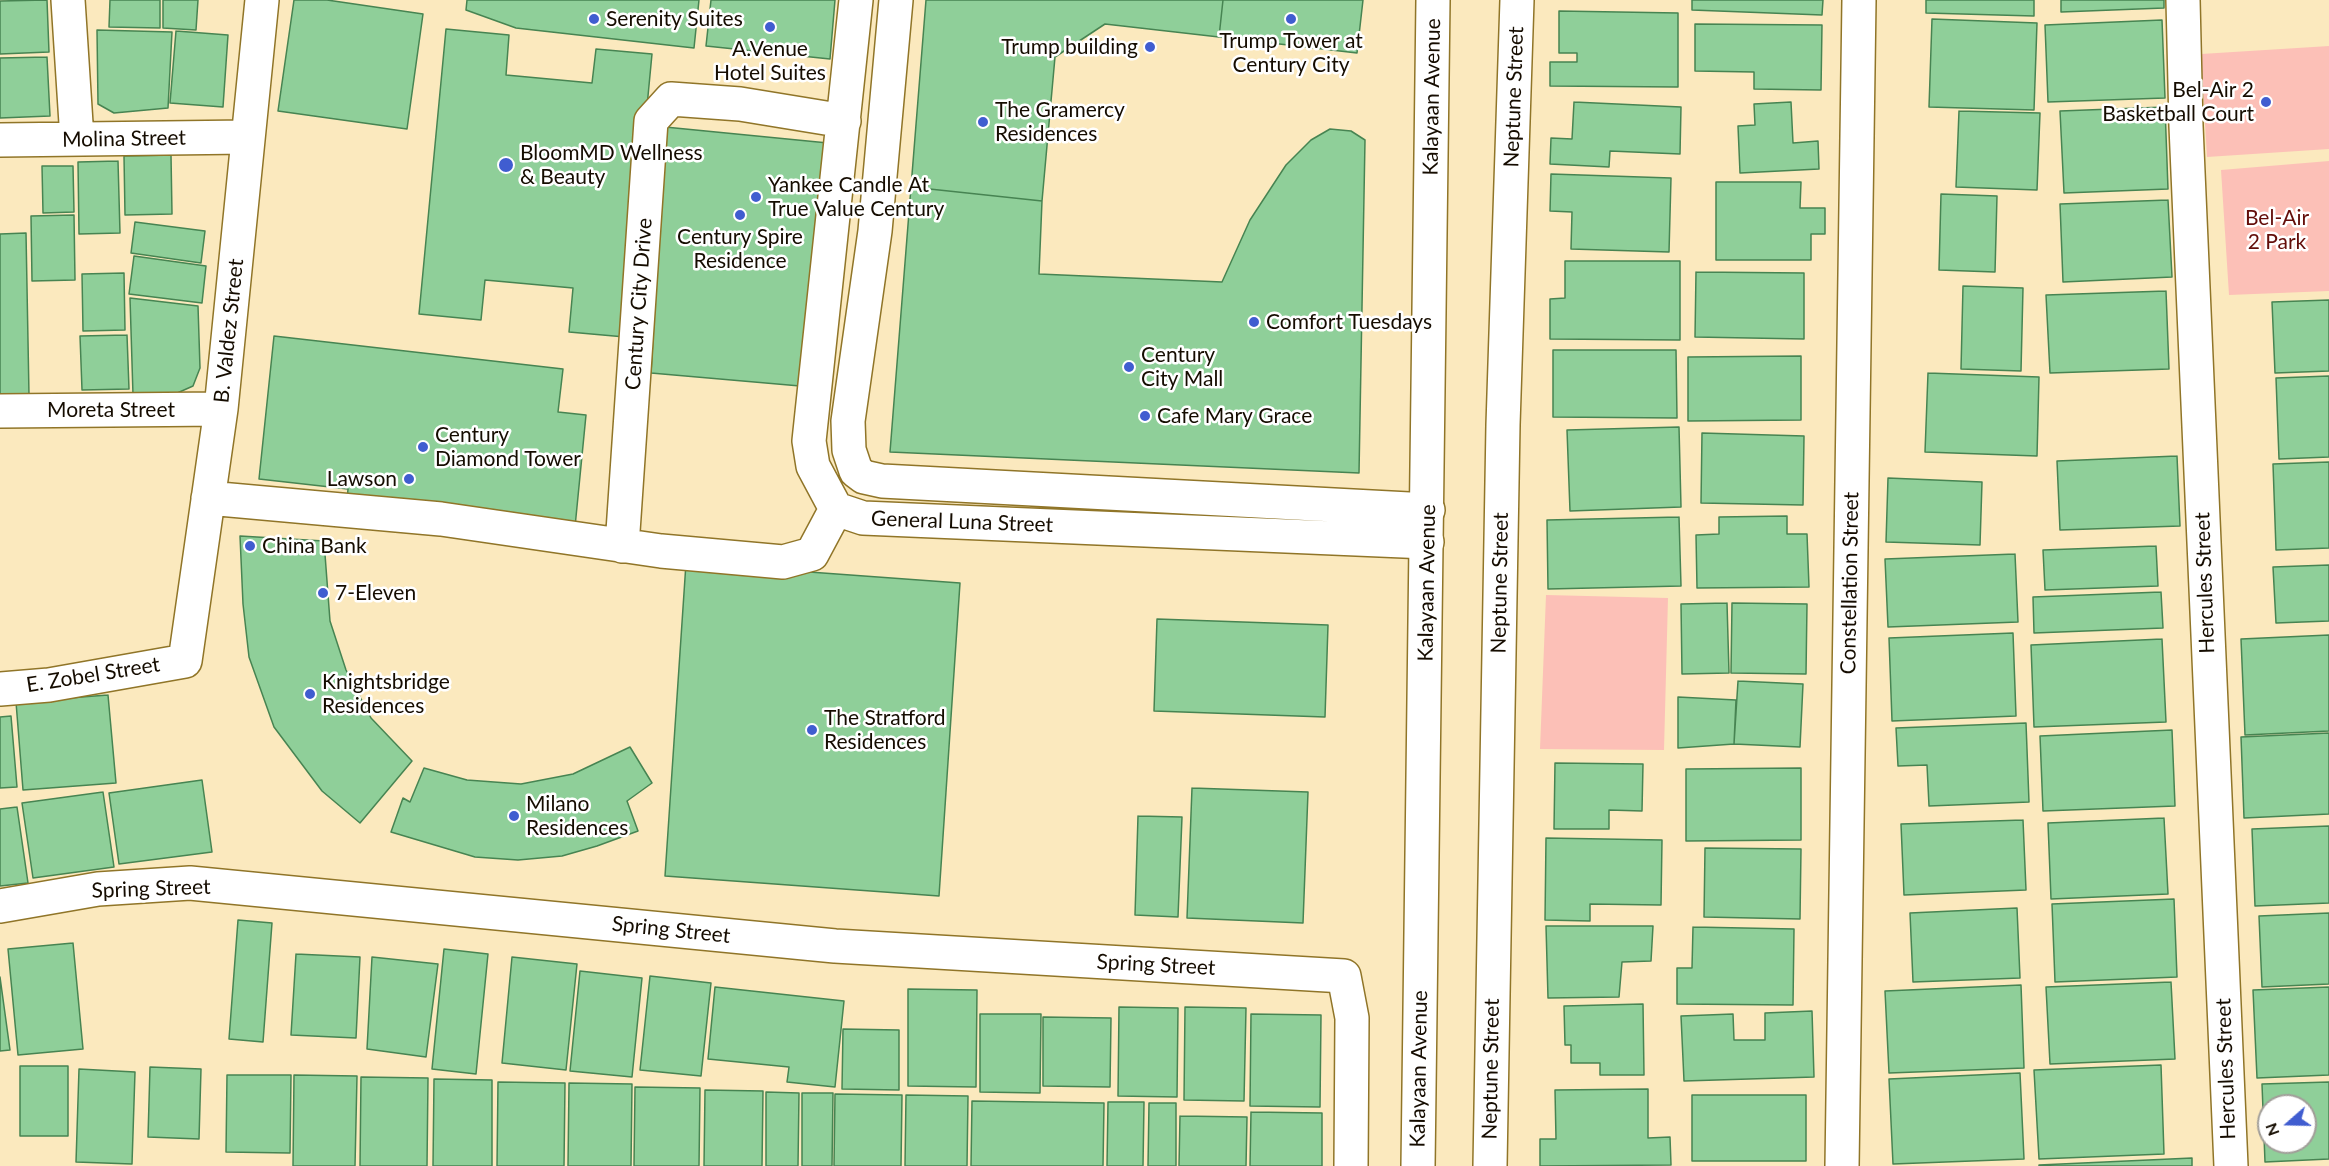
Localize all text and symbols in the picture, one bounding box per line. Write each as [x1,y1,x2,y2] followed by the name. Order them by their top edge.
[606,6,743,32] place label: Serenity Suites
[587,12,601,26] marker: Serenity Suites
[1284,12,1298,26] marker: Trump Tower at Century City
[1418,18,1446,176] street label: Kalayaan Avenue
[763,20,777,34] marker: A.Venue Hotel Suites
[1499,26,1529,168] street label: Neptune Street
[1219,28,1363,78] place label: Trump Tower at Century City
[1001,34,1138,60] place label: Trump building
[714,36,826,86] place label: A.Venue Hotel Suites
[1143,40,1157,54] marker: Trump building
[2102,77,2254,127] place label: Bel-Air 2 Basketball Court
[2259,95,2273,109] marker: Bel-Air 2 Basketball Court
[995,97,1125,147] place label: The Gramercy Residences
[976,115,990,129] marker: The Gramercy Residences
[62,125,186,153] street label: Molina Street
[520,140,703,190] place label: BloomMD Wellness & Beauty
[497,156,515,174] marker: BloomMD Wellness & Beauty
[768,172,944,222] place label: Yankee Candle At True Value Century
[749,190,763,204] marker: Yankee Candle At True Value Century
[2245,205,2309,255] park label: Bel-Air 2 Park
[733,208,747,222] marker: Century Spire Residence
[620,217,658,391] street label: Century City Drive
[677,224,803,274] place label: Century Spire Residence
[209,258,249,404] street label: B. Valdez Street
[1266,309,1432,335] place label: Comfort Tuesdays
[1247,315,1261,329] marker: Comfort Tuesdays
[1141,342,1223,392] place label: Century City Mall
[1122,360,1136,374] marker: Century City Mall
[47,397,175,423] street label: Moreta Street
[1157,403,1312,429] place label: Cafe Mary Grace
[1138,409,1152,423] marker: Cafe Mary Grace
[435,422,581,472] place label: Century Diamond Tower
[416,440,430,454] marker: Century Diamond Tower
[327,466,397,492] place label: Lawson
[402,472,416,486] marker: Lawson
[1836,492,1864,674] street label: Constellation Street
[1413,504,1441,662] street label: Kalayaan Avenue
[871,506,1053,538] street label: General Luna Street
[1486,512,1514,654] street label: Neptune Street
[2190,512,2220,654] street label: Hercules Street
[262,533,367,559] place label: China Bank
[243,539,257,553] marker: China Bank
[335,580,416,606] place label: 7-Eleven
[316,586,330,600] marker: 7-Eleven
[24,652,162,698] street label: E. Zobel Street
[322,669,450,719] place label: Knightsbridge Residences
[303,687,317,701] marker: Knightsbridge Residences
[824,705,946,755] place label: The Stratford Residences
[805,723,819,737] marker: The Stratford Residences
[526,791,628,841] place label: Milano Residences
[507,809,521,823] marker: Milano Residences
[91,874,211,904] street label: Spring Street
[611,911,731,949] street label: Spring Street
[1096,949,1216,981] street label: Spring Street
[1405,990,1433,1148] street label: Kalayaan Avenue
[1477,998,1505,1140] street label: Neptune Street
[2211,998,2241,1140] street label: Hercules Street
[2257,1094,2317,1154] north arrow
[2260,1121,2283,1139] text: N

